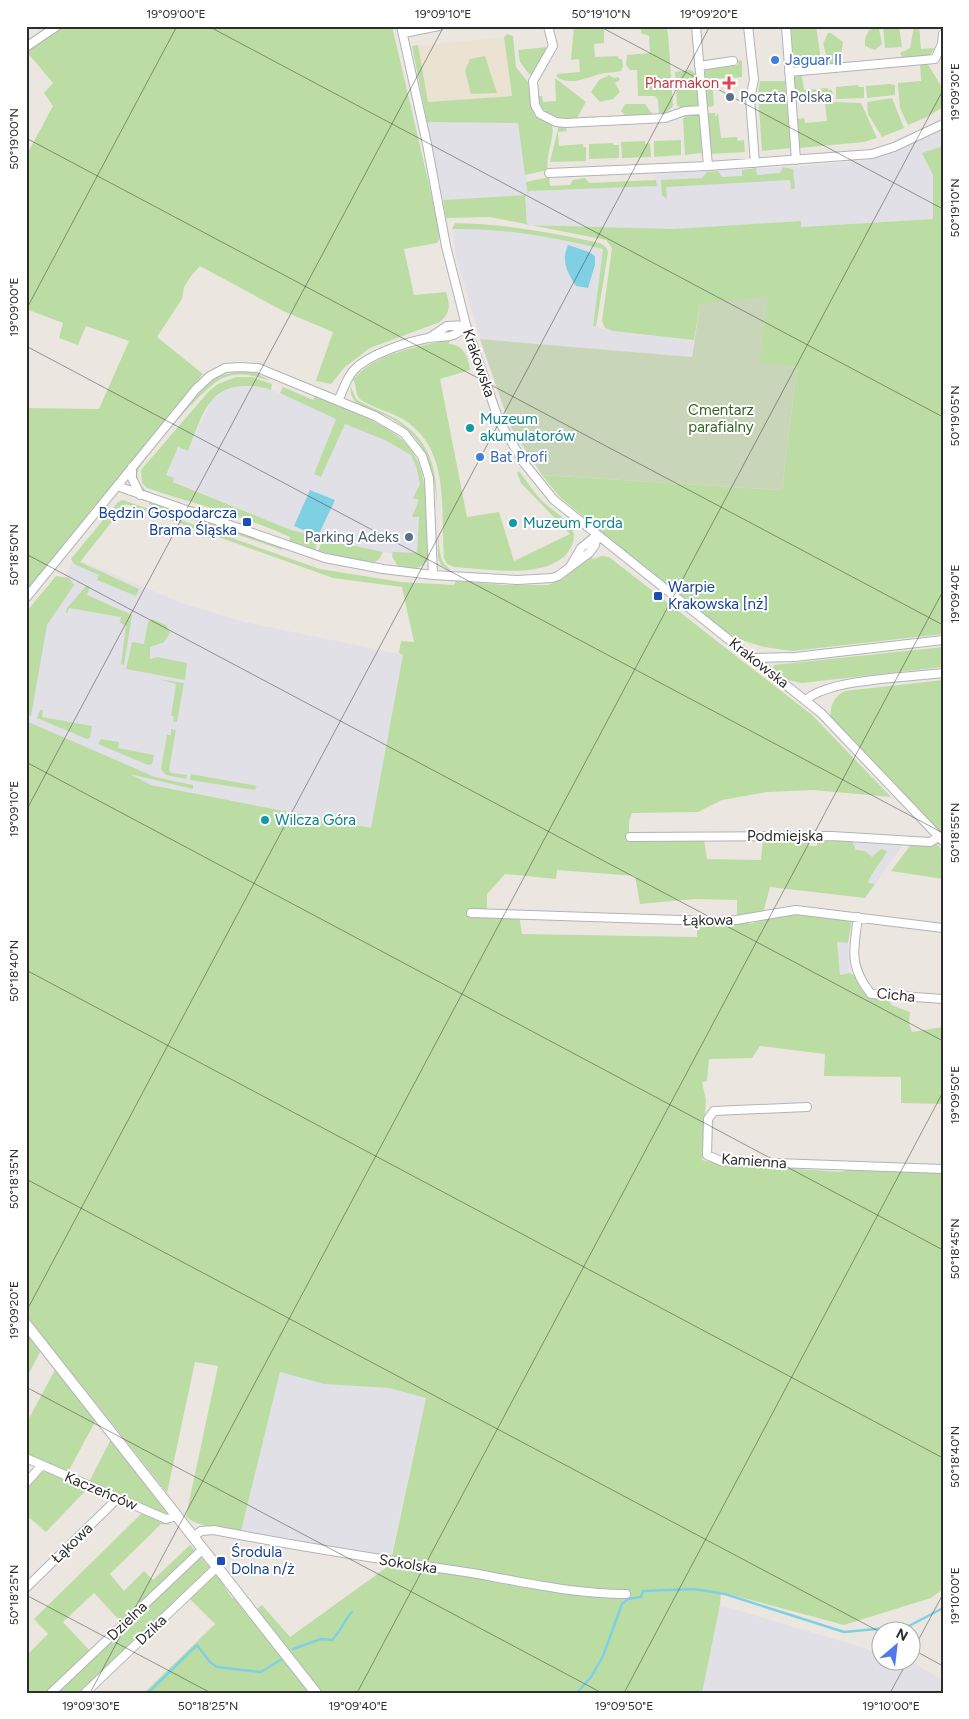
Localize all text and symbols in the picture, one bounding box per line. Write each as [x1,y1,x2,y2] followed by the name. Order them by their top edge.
[146,7,206,21] text: 19°09'00"E
[415,7,471,21] text: 19°09'10"E
[572,7,630,21] text: 50°19'10"N
[680,7,738,21] text: 19°09'20"E
[785,51,842,69] place label: Jaguar II
[769,54,781,66] marker: Jaguar II
[948,63,962,121] text: 19°09'30"E
[645,74,719,92] place label: Pharmakon
[723,77,735,89] marker: Pharmakon
[740,88,832,106] place label: Poczta Polska
[724,91,736,103] marker: Poczta Polska
[7,108,21,170] text: 50°19'00"N
[948,179,962,237] text: 50°19'10"N
[7,277,21,337] text: 19°09'00"E
[459,327,499,399] street label: Krakowska
[948,386,962,446] text: 50°19'05"N
[688,401,754,436] park label: Cmentarz parafialny
[480,410,575,445] place label: Muzeum akumulatorów
[464,422,476,434] marker: Muzeum akumulatorów
[490,448,548,466] place label: Bat Profi
[474,451,486,463] marker: Bat Profi
[99,504,237,539] place label: Będzin Gospodarcza Brama Śląska
[523,514,623,532] place label: Muzeum Forda
[241,516,253,528] marker: Będzin Gospodarcza Brama Śląska
[507,517,519,529] marker: Muzeum Forda
[7,524,21,586] text: 50°18'50"N
[305,528,399,546] place label: Parking Adeks
[403,531,415,543] marker: Parking Adeks
[948,564,962,624] text: 19°09'40"E
[668,578,768,613] place label: Warpie Krakowska [nż]
[652,590,664,602] marker: Warpie Krakowska [nż]
[725,634,793,692] street label: Krakowska
[7,781,21,837] text: 19°09'10"E
[948,803,962,863] text: 50°18'55"N
[275,811,356,829] place label: Wilcza Góra
[259,814,271,826] marker: Wilcza Góra
[747,827,823,845] street label: Podmiejska
[683,911,733,929] street label: Łąkowa
[7,940,21,1002] text: 50°18'40"N
[876,984,916,1006] street label: Cicha
[948,1066,962,1124] text: 19°09'50"E
[7,1149,21,1209] text: 50°18'35"N
[721,1150,787,1172] street label: Kamienna
[948,1218,962,1280] text: 50°18'45"N
[7,1281,21,1339] text: 19°09'20"E
[948,1426,962,1488] text: 50°18'40"N
[62,1468,140,1514] street label: Kaczeńców
[48,1519,96,1567] street label: Łąkowa
[231,1543,295,1578] place label: Środula Dolna n/ż
[378,1551,438,1577] street label: Sokolska
[215,1555,227,1567] marker: Środula Dolna n/ż
[7,1565,21,1625] text: 50°18'25"N
[948,1567,962,1625] text: 19°10'00"E
[103,1598,151,1644] street label: Dzielna
[132,1611,170,1649] street label: Dzika
[872,1622,922,1672] north arrow
[893,1625,911,1645] text: N
[62,1699,120,1713] text: 19°09'30"E
[178,1699,238,1713] text: 50°18'25"N
[328,1699,388,1713] text: 19°09'40"E
[595,1699,653,1713] text: 19°09'50"E
[862,1699,920,1713] text: 19°10'00"E

